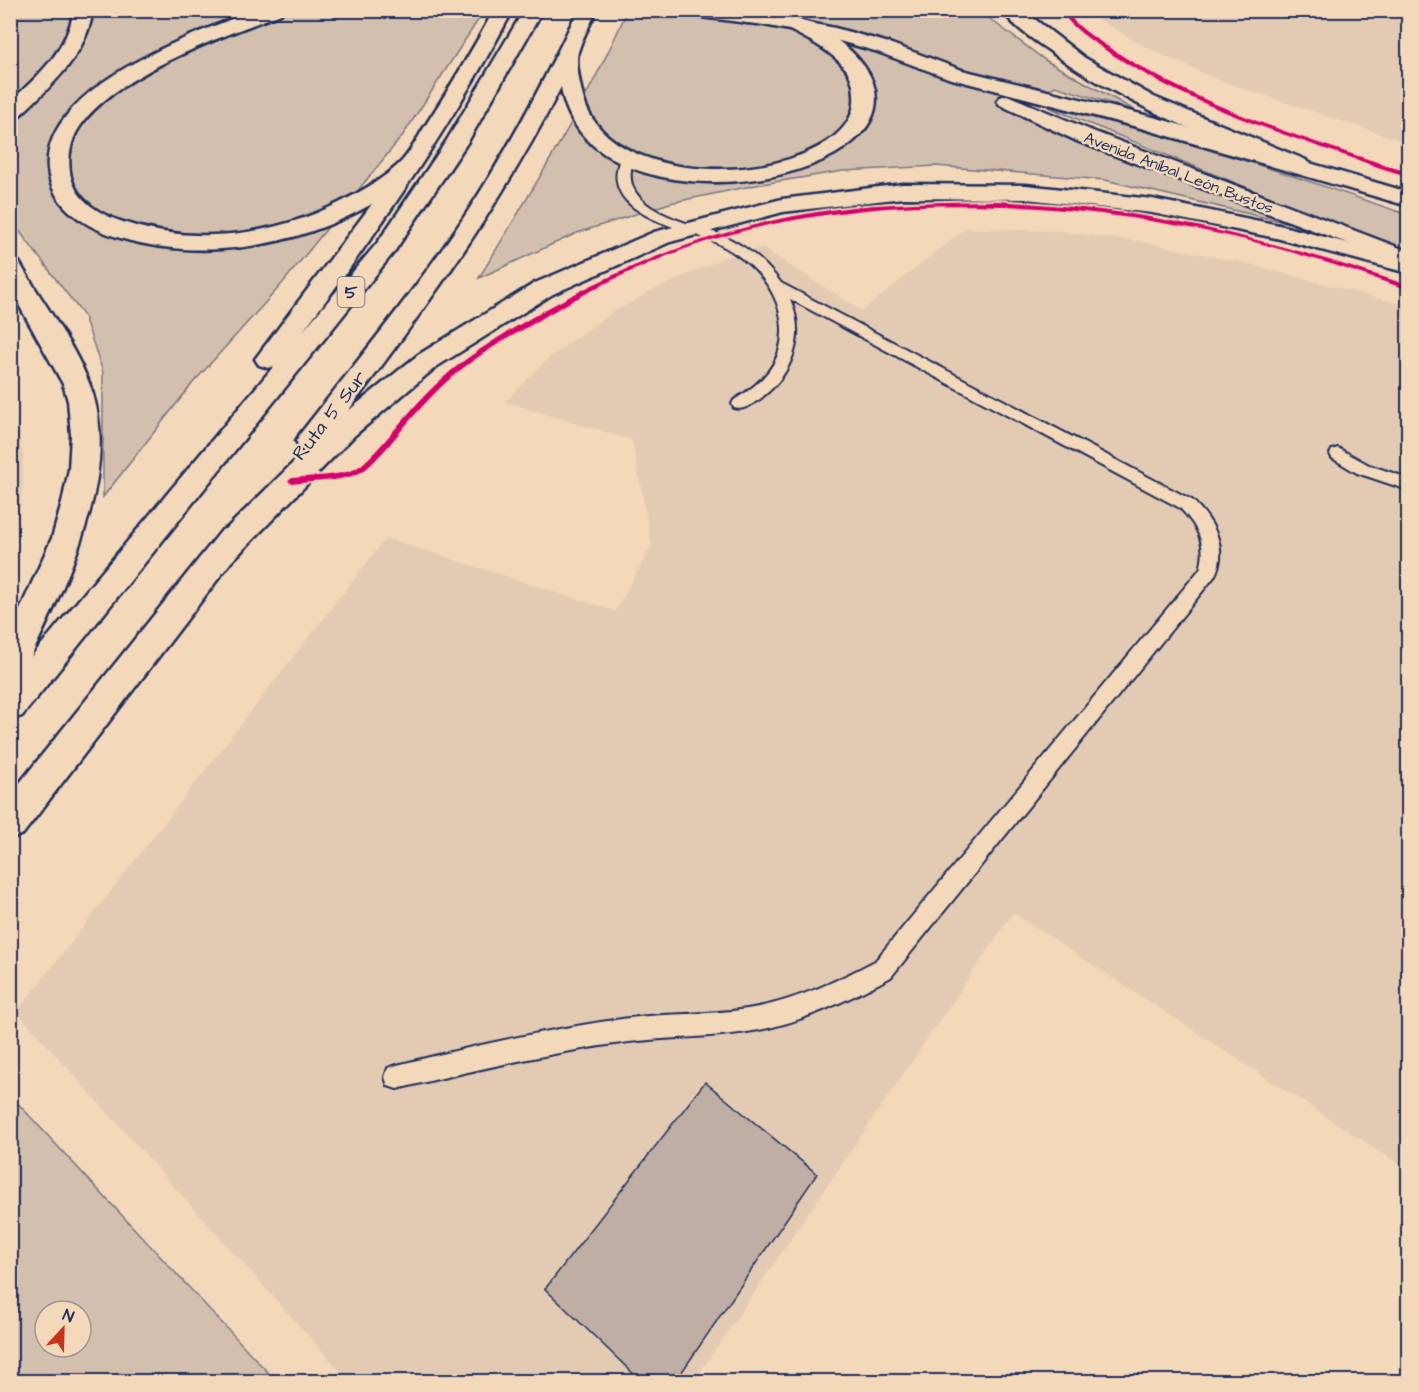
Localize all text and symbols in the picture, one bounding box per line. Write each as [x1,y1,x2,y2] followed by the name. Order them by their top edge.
[1081,127,1277,219] street label: Avenida Aníbal León Bustos
[338,277,364,307] road number: 5
[286,365,374,466] street label: Ruta 5 Sur
[33,1299,93,1359] north arrow
[59,1304,77,1328] text: N

